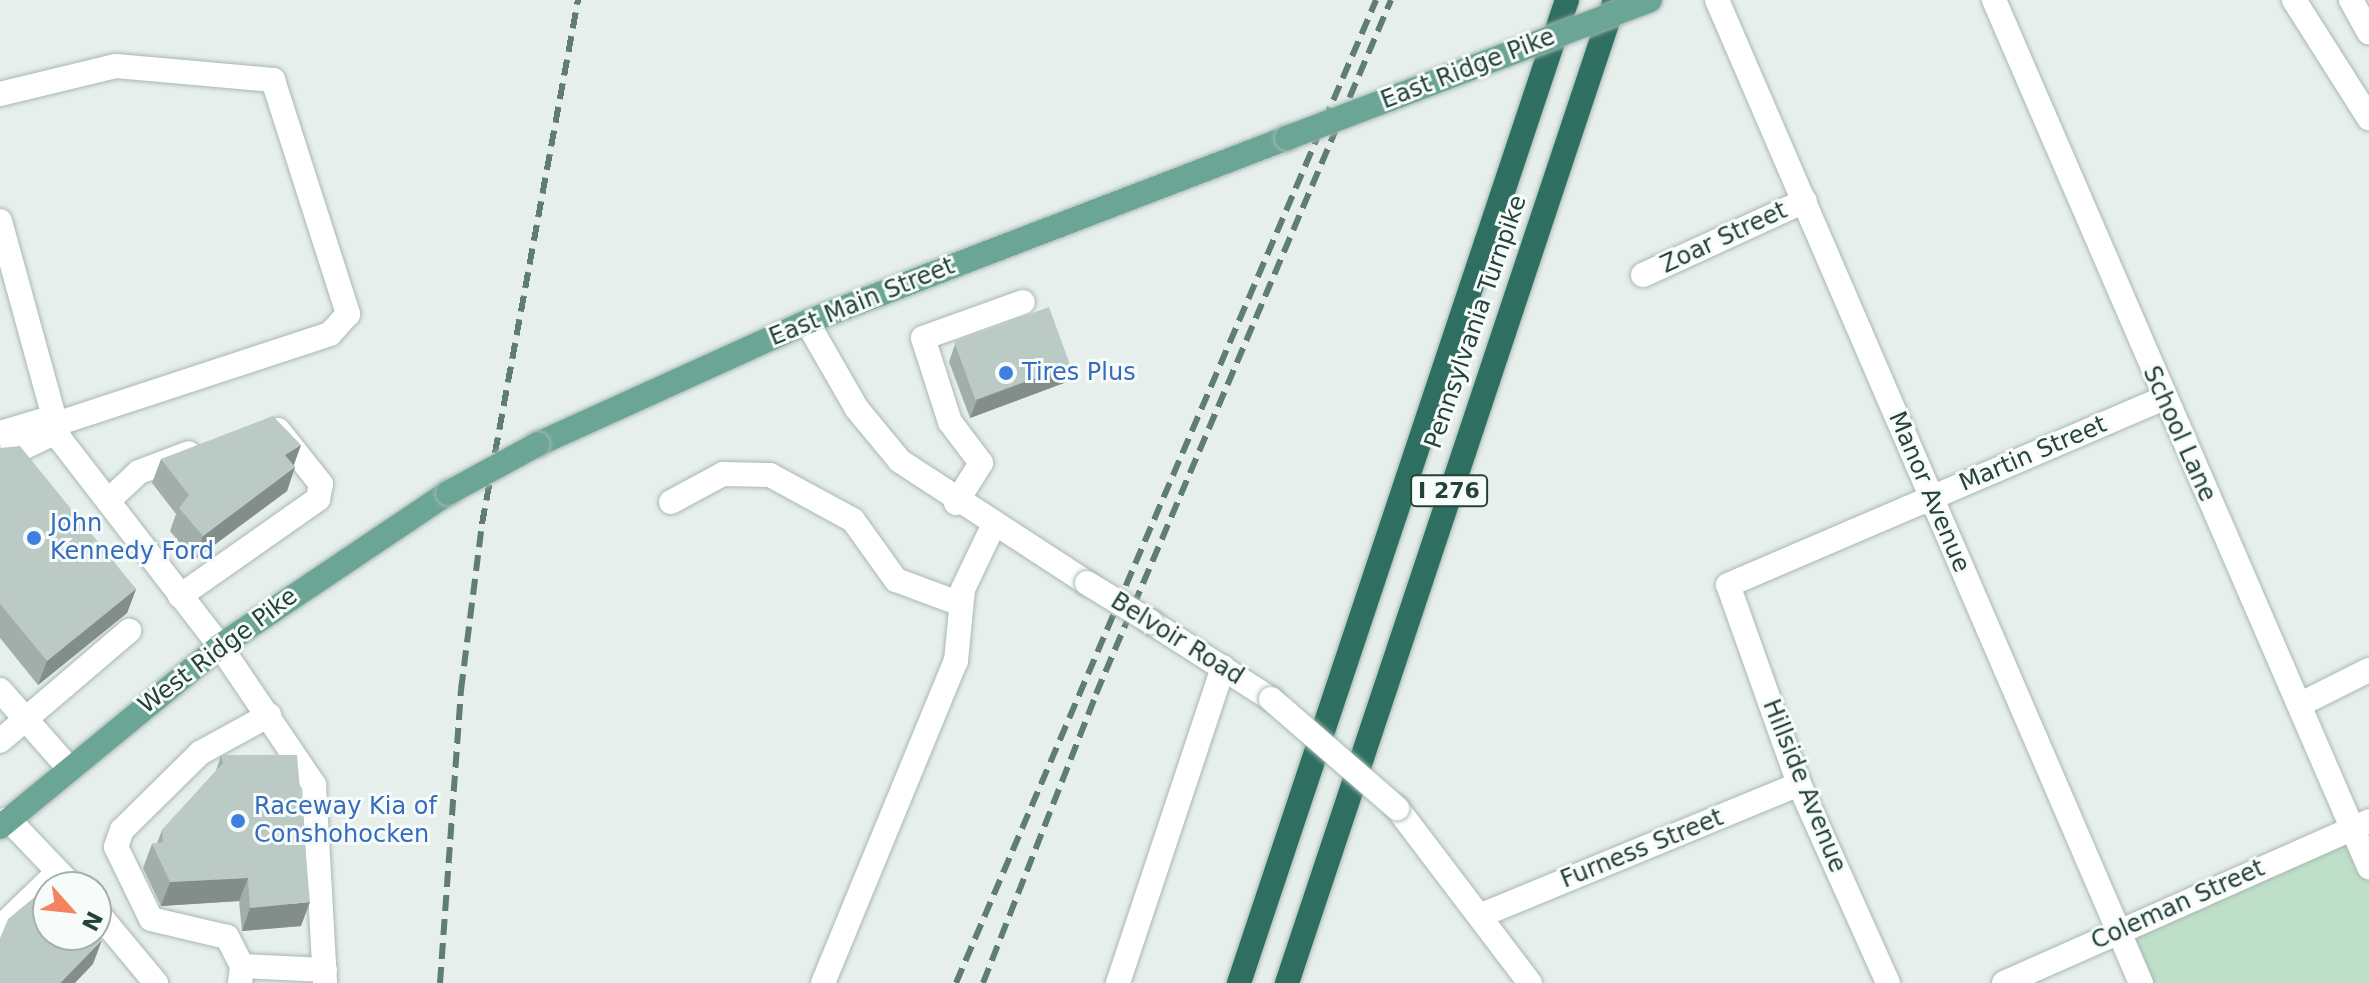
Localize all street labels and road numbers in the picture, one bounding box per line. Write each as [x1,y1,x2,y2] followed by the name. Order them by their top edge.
[1377,23,1559,115] street label: East Ridge Pike
[1419,192,1533,452] street label: Pennsylvania Turnpike
[1656,196,1792,280] street label: Zoar Street
[765,252,959,352] street label: East Main Street
[2136,362,2222,506] street label: School Lane
[1882,407,1976,577] street label: Manor Avenue
[1955,410,2111,498] street label: Martin Street
[1409,473,1489,509] road number: I 276
[133,582,303,720] street label: West Ridge Pike
[1105,587,1249,691] street label: Belvoir Road
[1756,695,1852,877] street label: Hillside Avenue
[1557,803,1727,895] street label: Furness Street
[2087,854,2269,956] street label: Coleman Street

